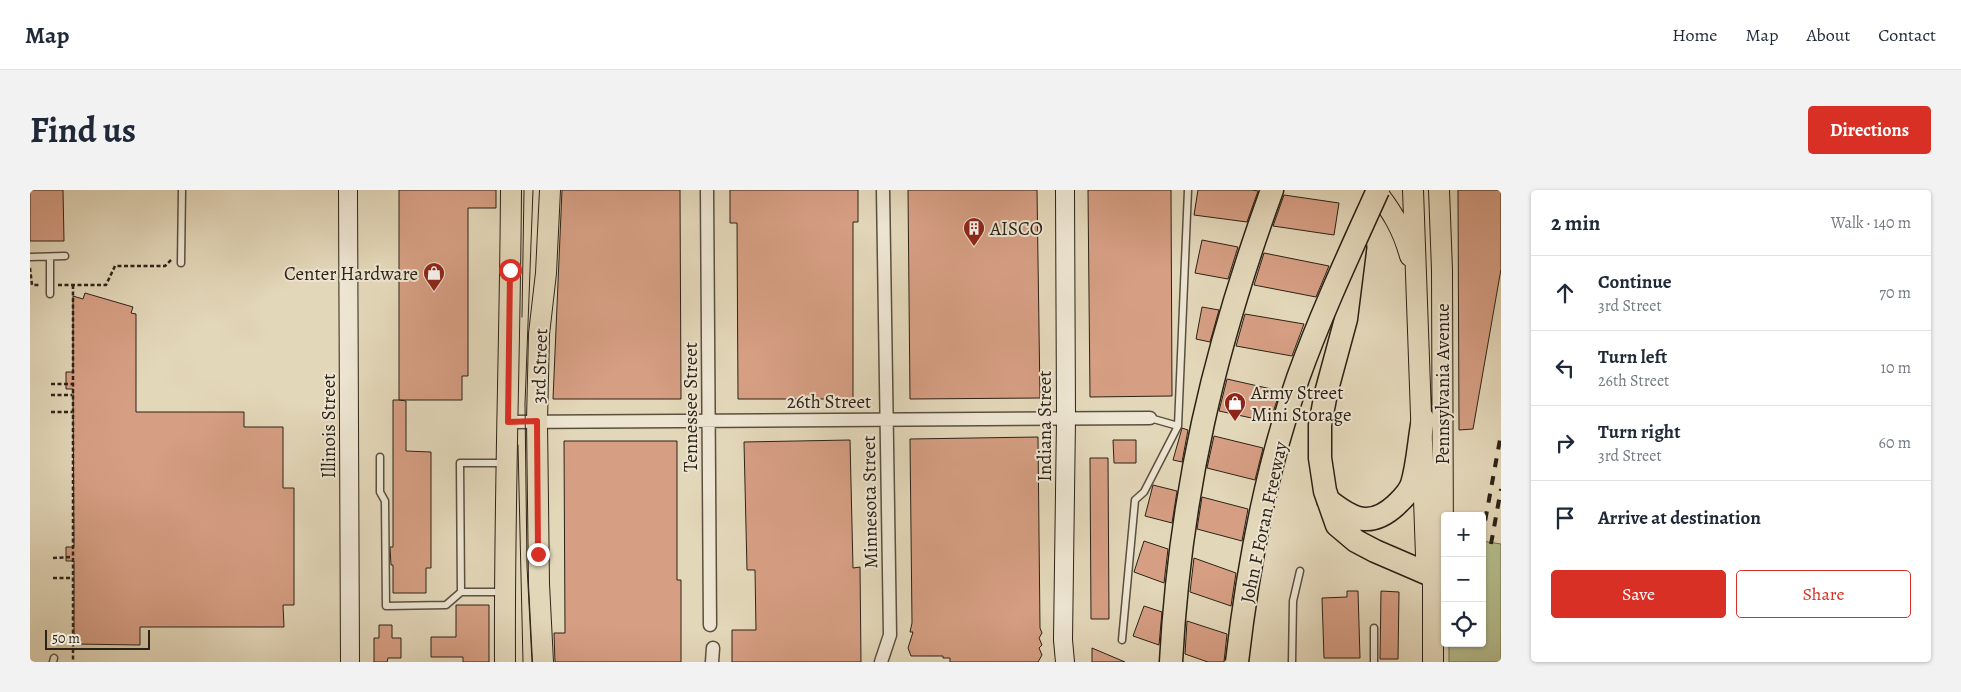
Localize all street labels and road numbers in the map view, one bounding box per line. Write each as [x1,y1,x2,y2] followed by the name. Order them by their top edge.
[1430,303,1456,465] street label: Pennsylvania Avenue
[526,328,554,404] street label: 3rd Street
[678,342,704,472] street label: Tennessee Street
[1032,370,1058,482] street label: Indiana Street
[316,374,342,478] street label: Illinois Street
[787,389,871,415] street label: 26th Street
[856,435,884,569] street label: Minnesota Street
[1234,438,1294,605] street label: John F Foran Freeway

